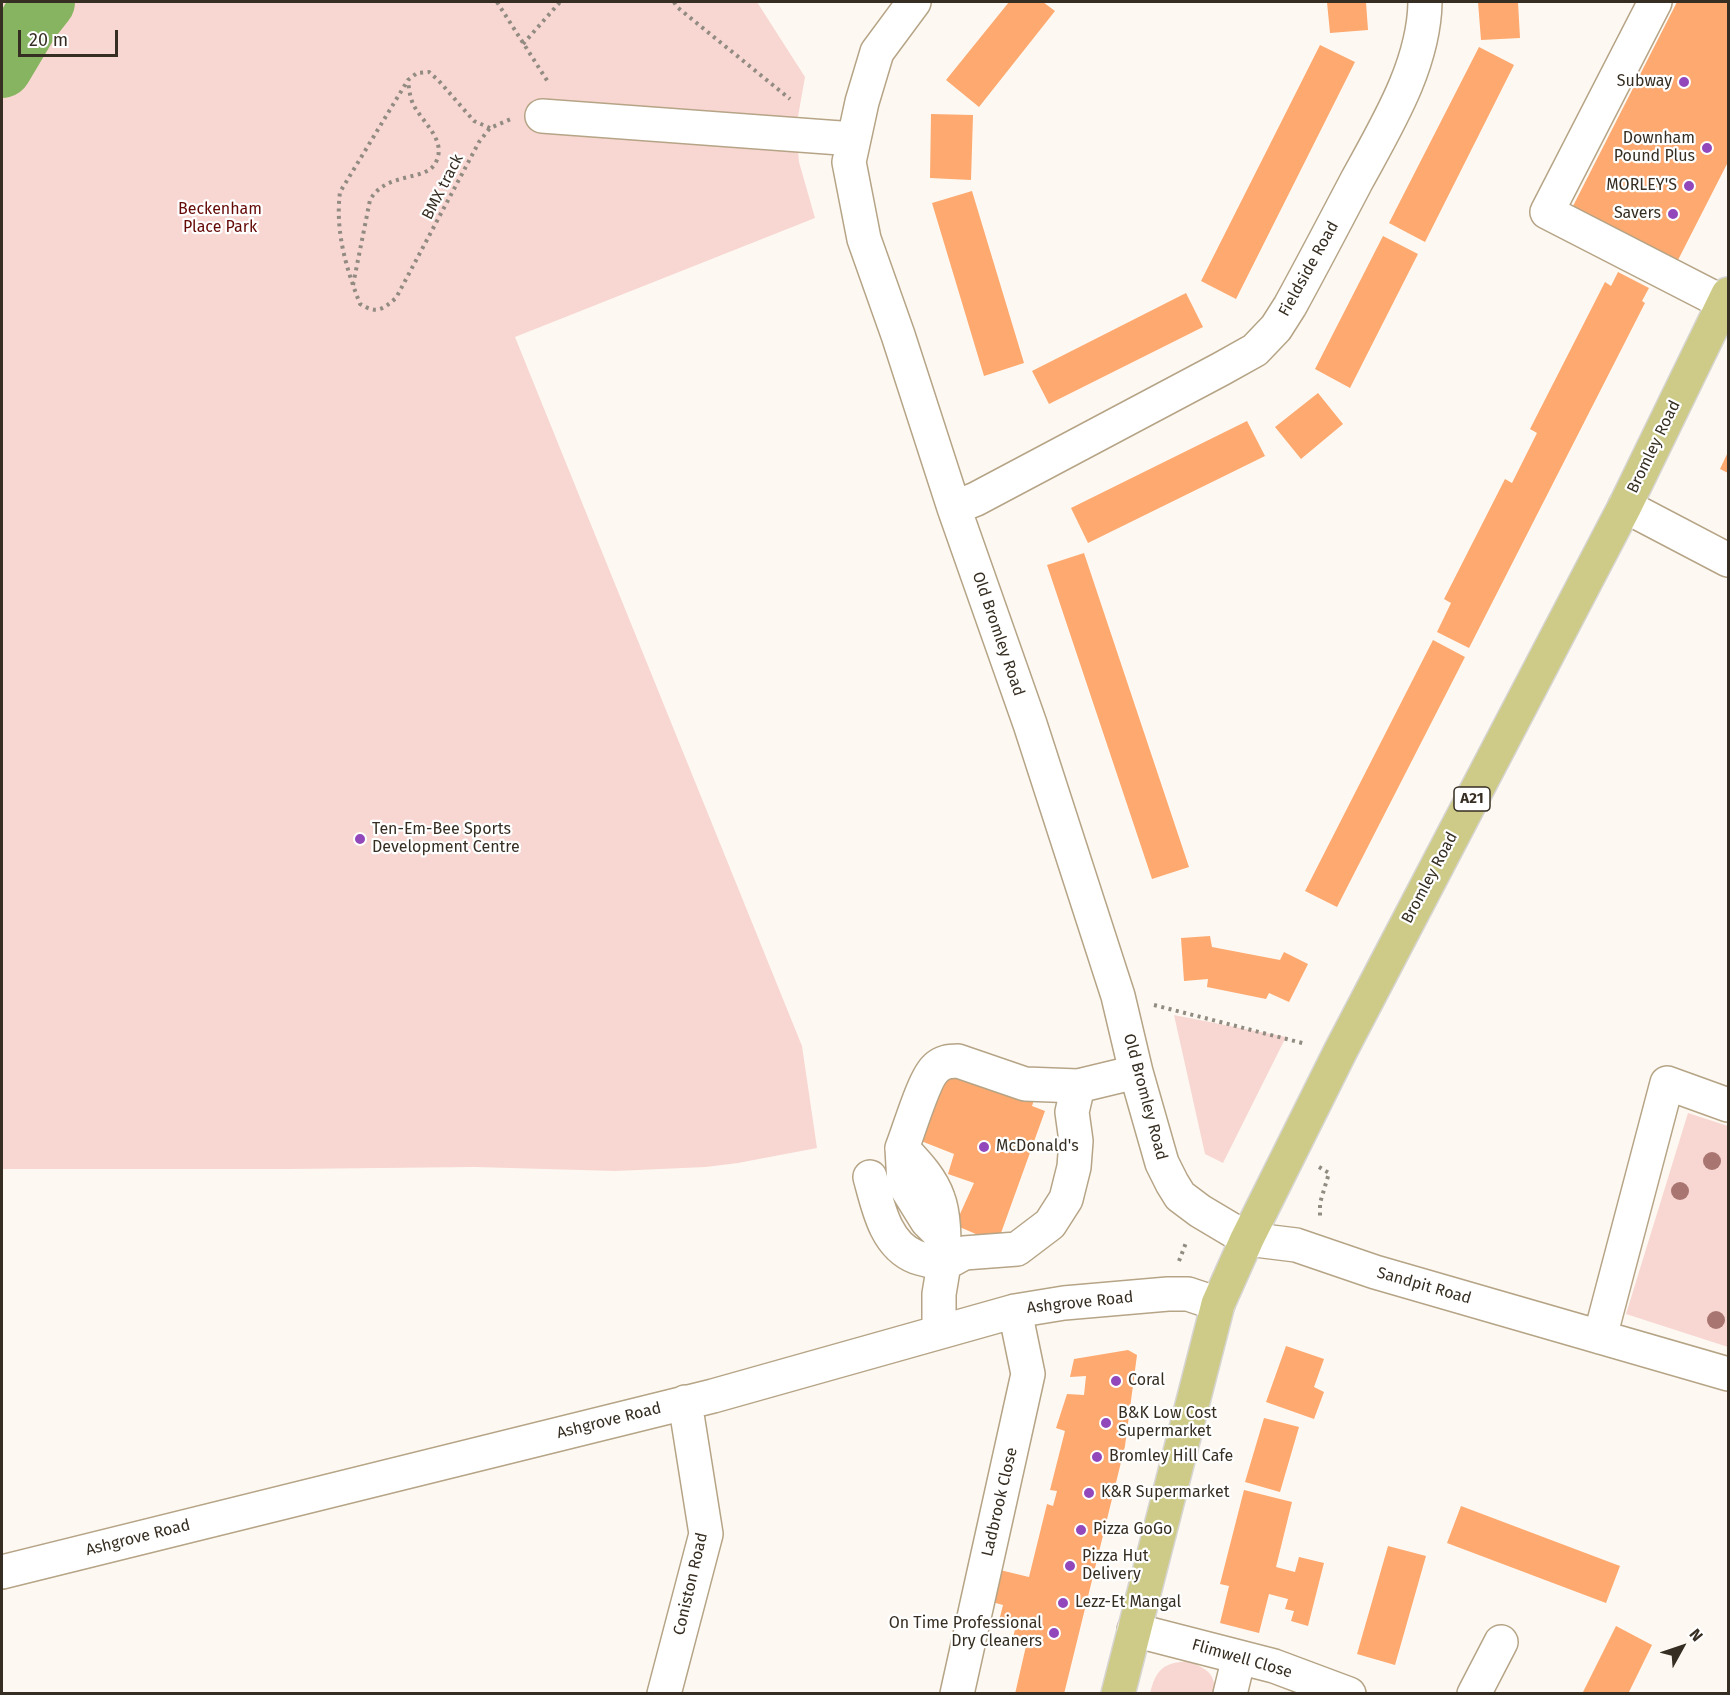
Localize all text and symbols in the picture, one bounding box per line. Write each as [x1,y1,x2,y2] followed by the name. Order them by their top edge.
[21,18,122,56] scale bar
[29,29,68,51] text: 20 m
[1617,72,1672,92] place label: Subway
[1677,75,1691,89] marker: Subway
[1614,129,1695,167] place label: Downham Pound Plus
[1700,141,1714,155] marker: Downham Pound Plus
[418,151,468,223] street label: BMX track
[1606,176,1677,196] place label: MORLEY'S
[1682,179,1696,193] marker: MORLEY'S
[178,200,262,238] park label: Beckenham Place Park
[1614,204,1661,224] place label: Savers
[1666,207,1680,221] marker: Savers
[1275,218,1343,320] street label: Fieldside Road
[1623,398,1685,496] street label: Bromley Road
[968,569,1028,699] street label: Old Bromley Road
[1454,787,1490,811] road number: A21
[372,820,520,858] place label: Ten-Em-Bee Sports Development Centre
[1398,829,1462,927] street label: Bromley Road
[353,832,367,846] marker: Ten-Em-Bee Sports Development Centre
[1119,1032,1171,1162] street label: Old Bromley Road
[996,1137,1079,1157] place label: McDonald's
[977,1140,991,1154] marker: McDonald's
[1375,1263,1473,1309] street label: Sandpit Road
[1026,1288,1134,1318] street label: Ashgrove Road
[1128,1371,1165,1391] place label: Coral
[1109,1374,1123,1388] marker: Coral
[555,1399,663,1443] street label: Ashgrove Road
[1118,1404,1217,1442] place label: B&K Low Cost Supermarket
[1099,1416,1113,1430] marker: B&K Low Cost Supermarket
[978,1446,1022,1558] street label: Ladbrook Close
[1109,1447,1233,1467] place label: Bromley Hill Cafe
[1090,1450,1104,1464] marker: Bromley Hill Cafe
[1101,1483,1229,1503] place label: K&R Supermarket
[1082,1486,1096,1500] marker: K&R Supermarket
[84,1516,192,1560] street label: Ashgrove Road
[1093,1520,1172,1540] place label: Pizza GoGo
[1074,1523,1088,1537] marker: Pizza GoGo
[670,1531,712,1637] street label: Coniston Road
[1082,1547,1148,1585] place label: Pizza Hut Delivery
[1063,1559,1077,1573] marker: Pizza Hut Delivery
[1075,1593,1181,1613] place label: Lezz-Et Mangal
[1056,1596,1070,1610] marker: Lezz-Et Mangal
[889,1614,1042,1652] place label: On Time Professional Dry Cleaners
[1652,1617,1712,1677] north arrow
[1685,1625,1707,1645] text: N
[1047,1626,1061,1640] marker: On Time Professional Dry Cleaners
[1190,1636,1294,1682] street label: Flimwell Close

